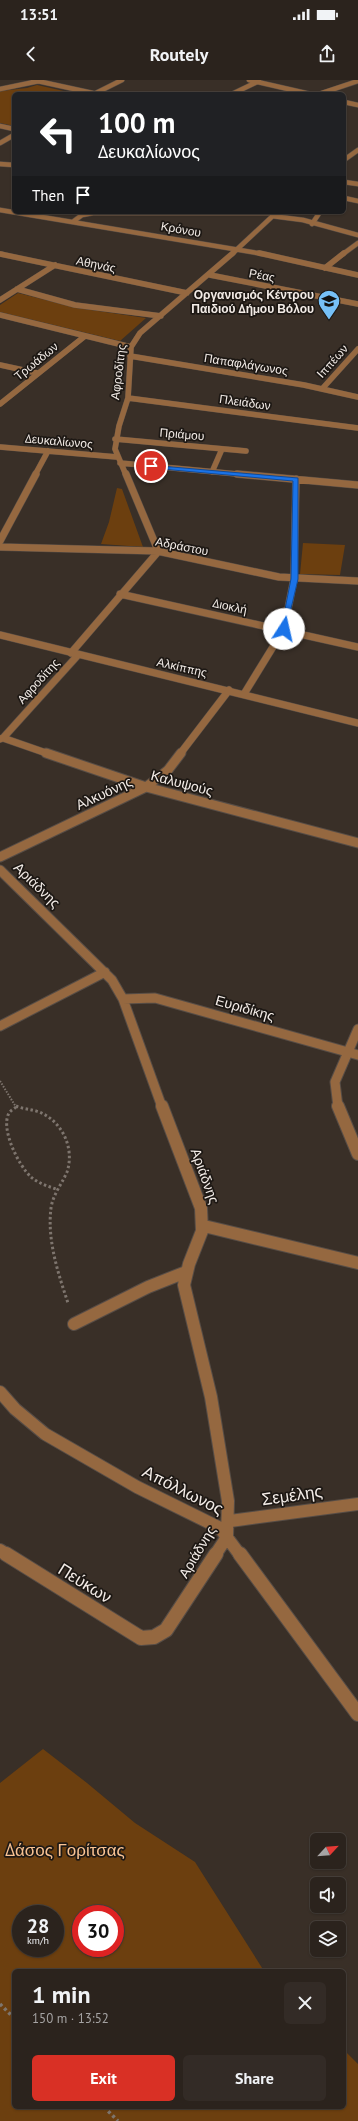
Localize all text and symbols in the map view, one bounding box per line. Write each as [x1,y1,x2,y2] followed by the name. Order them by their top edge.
[20,5,58,24] text: 13:51
[20,43,42,65] icon: back
[150,43,208,66] text: Routely
[316,43,338,65] icon: share
[98,104,175,141] text: 100 m
[32,108,84,160] icon: left
[98,140,200,163] text: Δευκαλίωνος
[72,184,94,206] icon: arrive
[32,186,64,205] text: Then
[160,218,202,240] street label: Κρόνου
[75,252,117,276] street label: Αθηνάς
[248,265,276,285] street label: Ρέας
[191,287,314,316] place label: Οργανισμός Κέντρου Παιδιού Δήμου Βόλου
[316,288,342,321] school or university icon: Οργανισμός Κέντρου Παιδιού Δήμου Βόλου
[11,339,61,383] street label: Τρωάδων
[313,341,351,381] street label: Ιππέων
[107,343,129,401] street label: Αφροδίτης
[203,350,289,378] street label: Παπαφλάγωνος
[218,391,272,413] street label: Πλειάδων
[159,425,205,443] street label: Πριάμου
[24,431,94,451] street label: Δευκαλίωνος
[134,449,168,483] pin
[140,455,162,477] icon: arrive
[154,534,210,558] street label: Αδράστου
[211,595,249,617] street label: Διοκλή
[263,608,305,650] position arrow
[155,654,209,680] street label: Αλκίππης
[14,655,62,707] street label: Αφροδίτης
[149,766,215,800] street label: Καλυψούς
[73,772,135,814] street label: Αλκυόνης
[10,858,64,912] street label: Αριάδνης
[213,991,277,1025] street label: Ευριδίκης
[187,1146,223,1206] street label: Αριάδνης
[139,1460,227,1520] street label: Απόλλωνος
[260,1480,324,1510] street label: Σεμέλης
[174,1522,220,1581] street label: Αριάδνης
[54,1558,116,1608] street label: Πεύκων
[310,1833,346,1869] north arrow
[310,1833,346,1957] map controls
[5,1839,125,1861] park label: Δάσος Γορίτσας
[310,1877,346,1913] button: sound
[72,1905,124,1957] speed limit sign: 30
[27,1913,49,1939] text: 28
[310,1921,346,1957] button: layers
[27,1934,49,1947] text: km/h
[32,1979,91,2010] text: 1 min
[284,1982,326,2024] button: close
[32,2010,109,2027] text: 150 m · 13:52
[32,2055,175,2101] button: Exit
[183,2055,326,2101] button: Share

